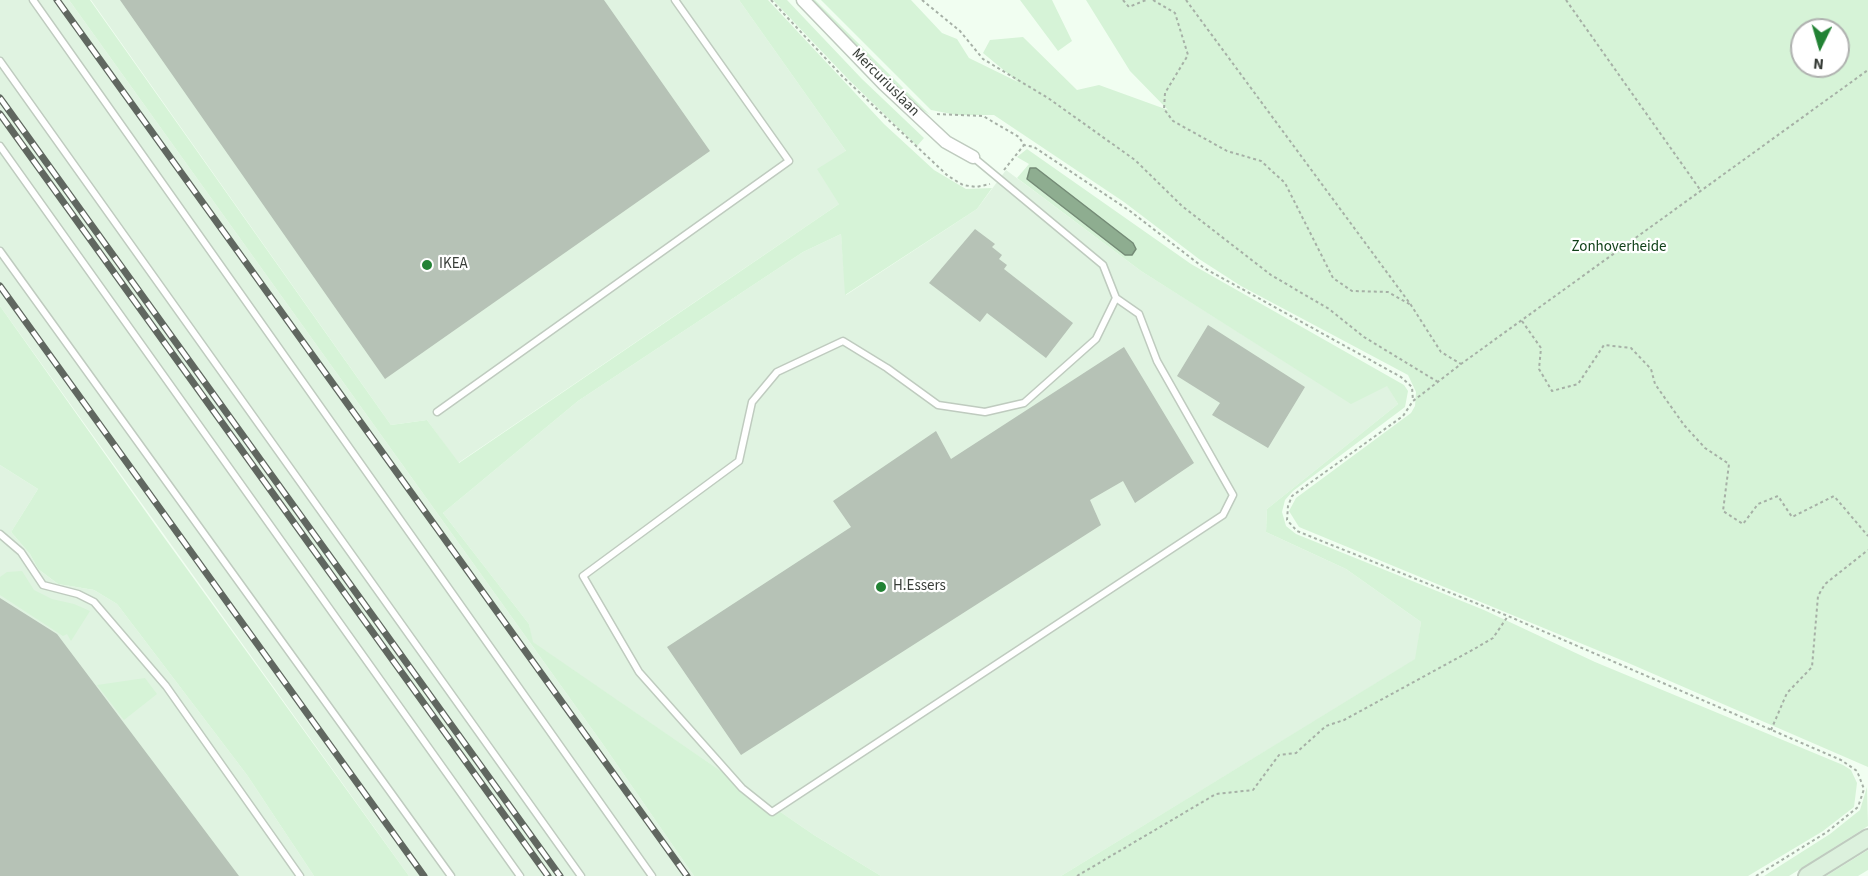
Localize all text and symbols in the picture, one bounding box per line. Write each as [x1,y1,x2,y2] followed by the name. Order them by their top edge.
[1790,18,1850,78] north arrow
[847,45,923,121] street label: Mercuriuslaan
[1812,53,1825,75] text: N
[1572,239,1666,257] park label: Zonhoverheide
[439,256,468,274] place label: IKEA
[420,258,434,272] marker: IKEA
[893,578,946,596] place label: H.Essers
[874,580,888,594] marker: H.Essers

